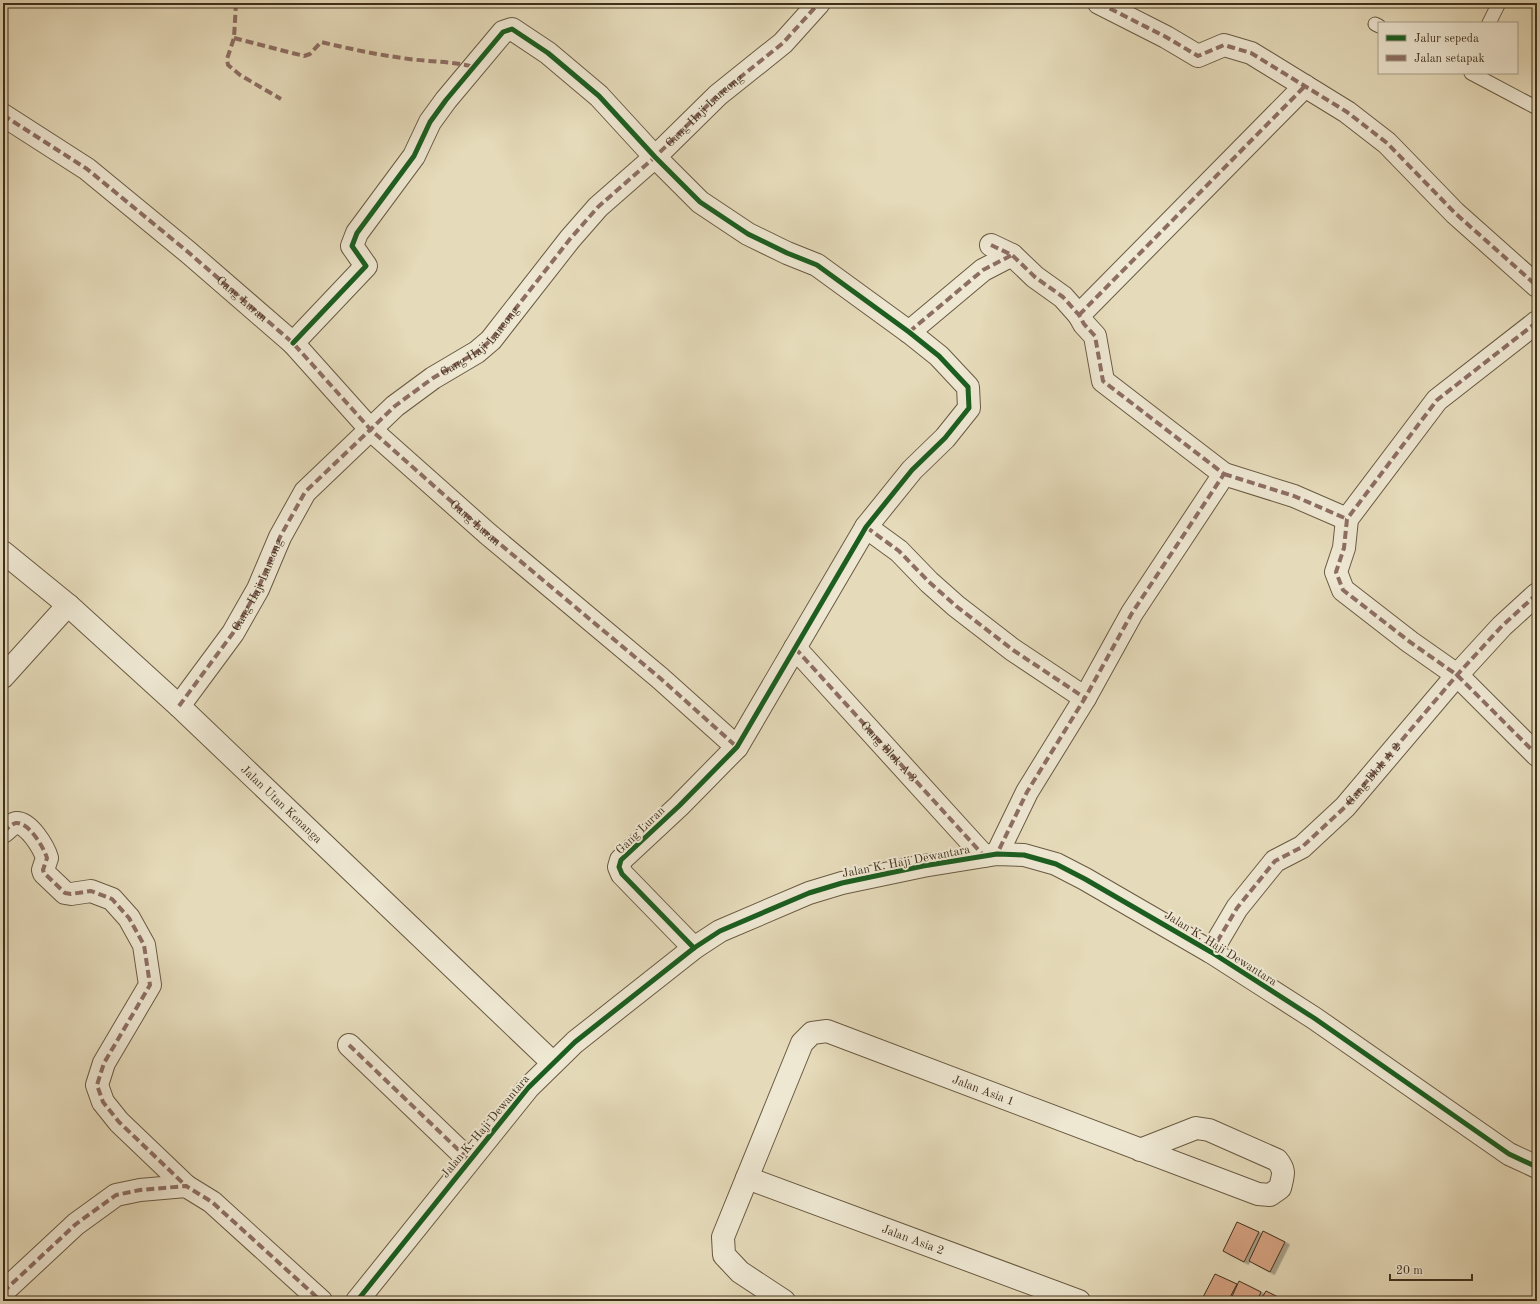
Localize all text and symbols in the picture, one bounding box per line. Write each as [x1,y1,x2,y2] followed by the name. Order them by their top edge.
[1378,22,1518,74] legend
[1414,33,1479,45] text: Jalur sepeda
[1414,53,1485,65] text: Jalan setapak
[664,72,746,150] street label: Gang Haji Lancong
[214,274,269,325] street label: Gang Luran
[438,304,522,379] street label: Gang Haji Lancong
[447,498,503,549] street label: Gang Luran
[230,537,286,633] street label: Gang Haji Lancong
[858,720,919,785] street label: Gang Blok A 3
[1344,741,1403,808] street label: Gang Blok A 2
[238,764,324,846] street label: Jalan Utan Kenanga
[614,804,668,857] street label: Gang Luran
[841,844,971,880] street label: Jalan K. Haji Dewantara
[1162,909,1279,988] street label: Jalan K. Haji Dewantara
[439,1073,532,1180] street label: Jalan K. Haji Dewantara
[950,1074,1016,1108] street label: Jalan Asia 1
[880,1223,945,1257] street label: Jalan Asia 2
[1390,1256,1472,1282] scale bar
[1396,1265,1423,1277] text: 20 m

